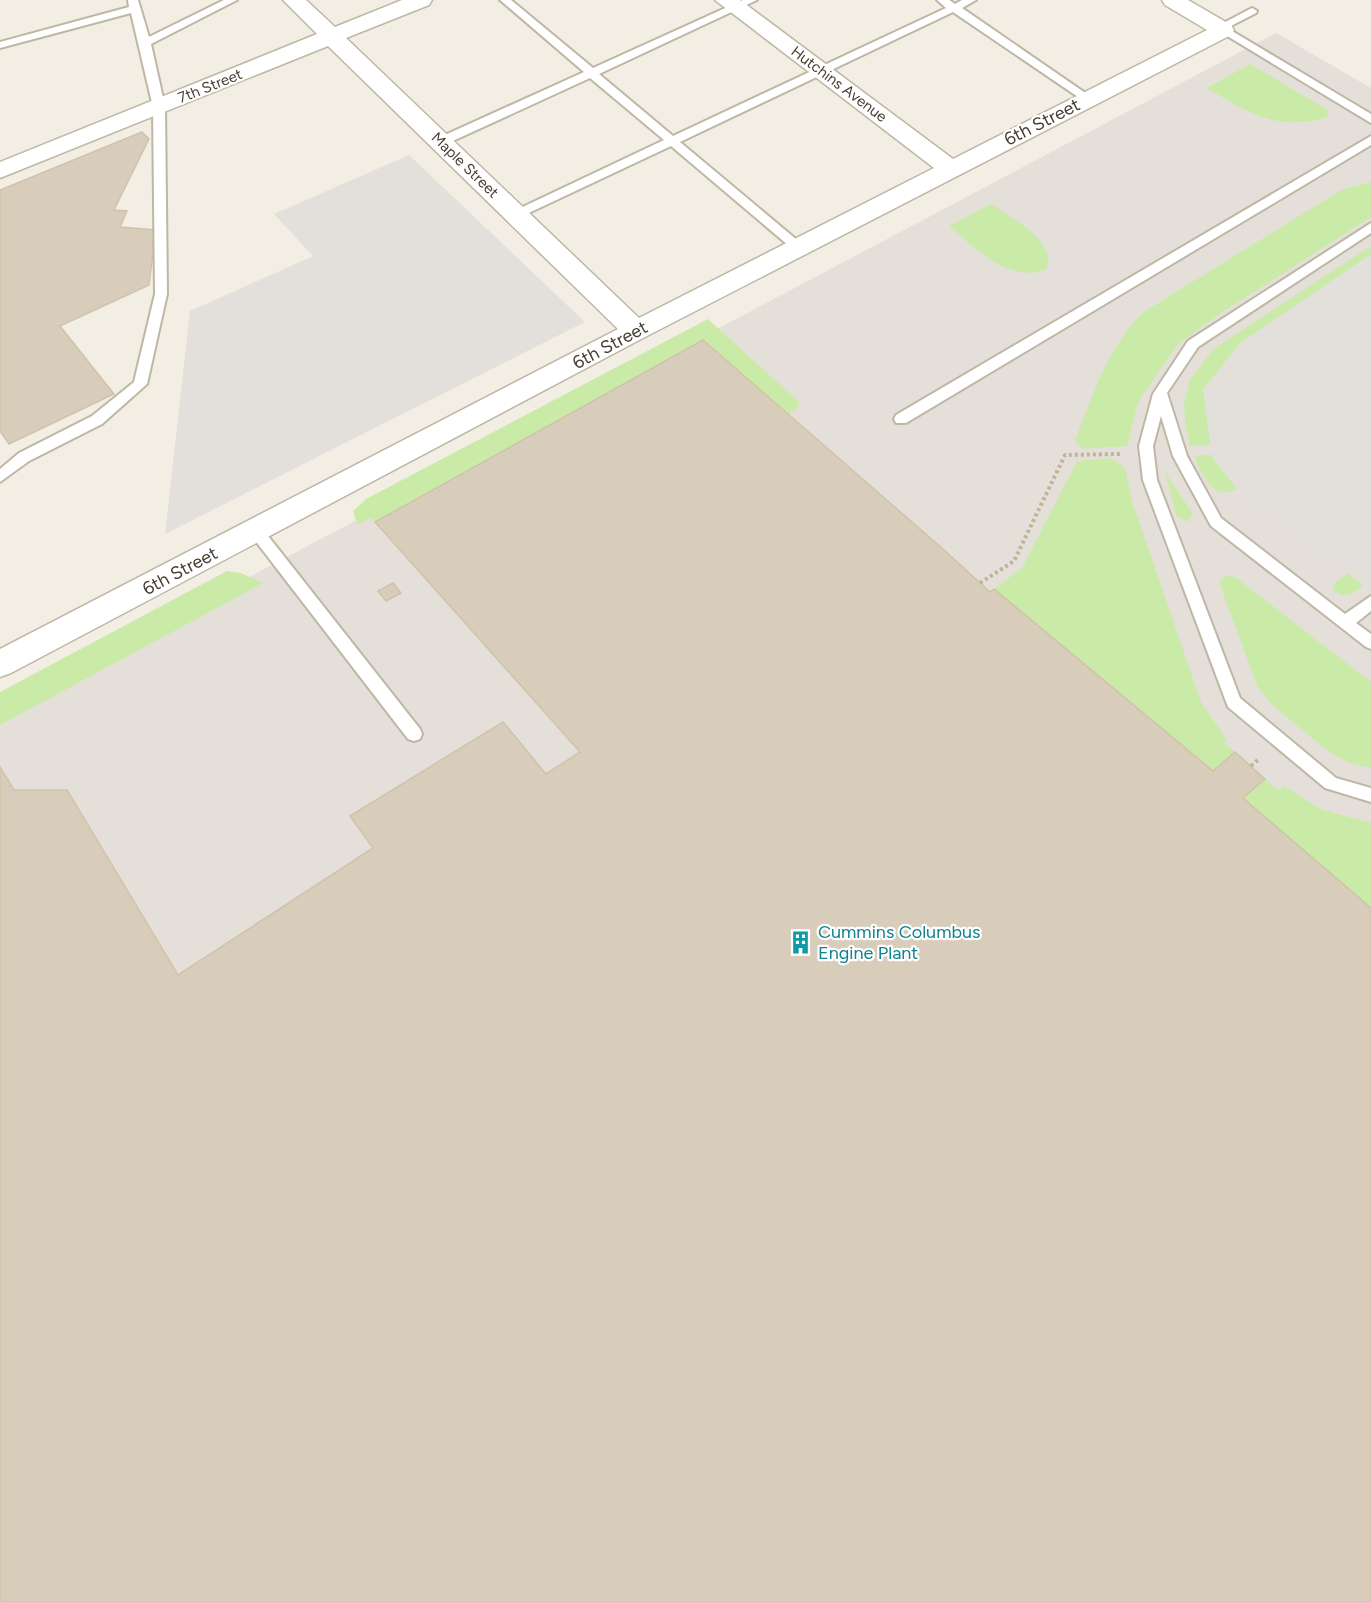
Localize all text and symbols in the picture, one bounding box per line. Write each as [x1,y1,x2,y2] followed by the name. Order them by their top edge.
[788,42,890,126] street label: Hutchins Avenue
[175,65,245,107] street label: 7th Street
[1001,94,1084,150] street label: 6th Street
[428,129,503,202] street label: Maple Street
[569,316,651,374] street label: 6th Street
[139,542,221,600] street label: 6th Street
[818,921,980,964] place label: Cummins Columbus Engine Plant
[787,929,813,955] building icon: Cummins Columbus Engine Plant

